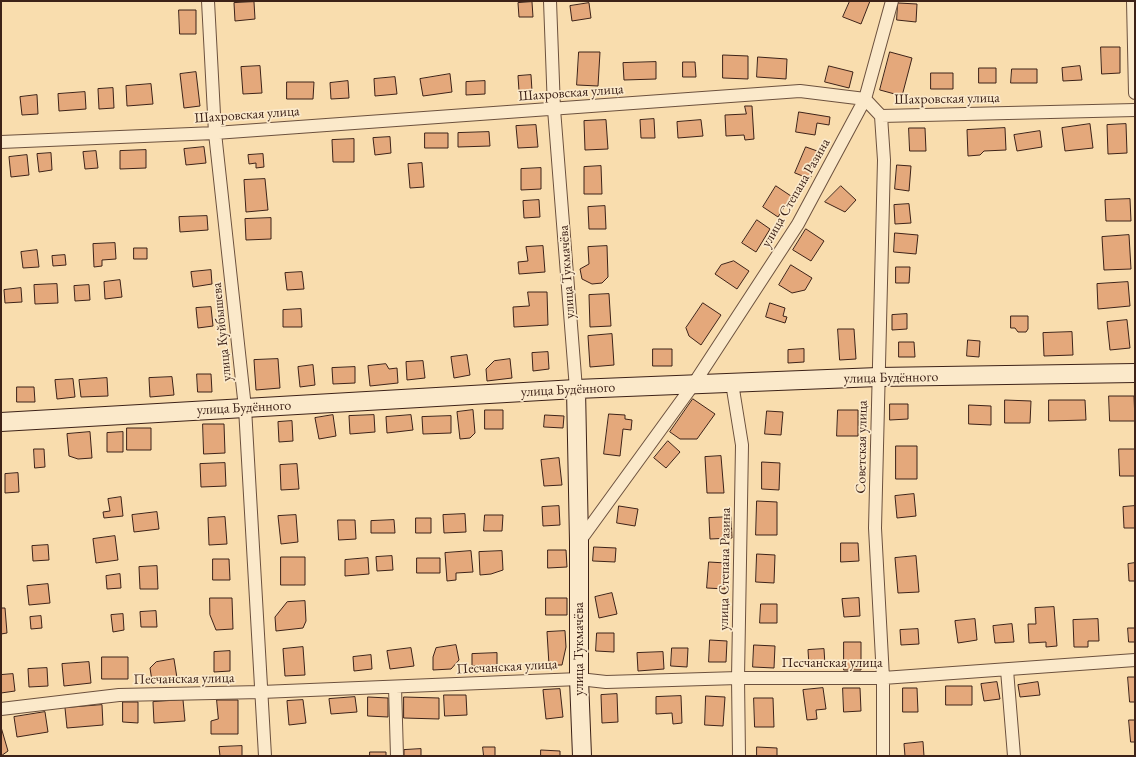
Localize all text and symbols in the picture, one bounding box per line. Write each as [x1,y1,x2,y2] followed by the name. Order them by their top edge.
[518,81,624,105] street label: Шахровская улица
[894,90,1000,108] street label: Шахровская улица
[194,103,300,127] street label: Шахровская улица
[758,136,834,250] street label: улица Степана Разина
[555,225,579,319] street label: улица Тукмачёва
[208,282,236,382] street label: улица Куйбышева
[843,369,939,387] street label: улица Будённого
[520,379,616,401] street label: улица Будённого
[196,397,292,419] street label: улица Будённого
[853,400,871,494] street label: Советская улица
[716,507,734,631] street label: улица Степана Разина
[571,602,587,696] street label: улица Тукмачёва
[782,655,882,671] street label: Песчанская улица
[456,656,558,678] street label: Песчанская улица
[133,670,235,688] street label: Песчанская улица

